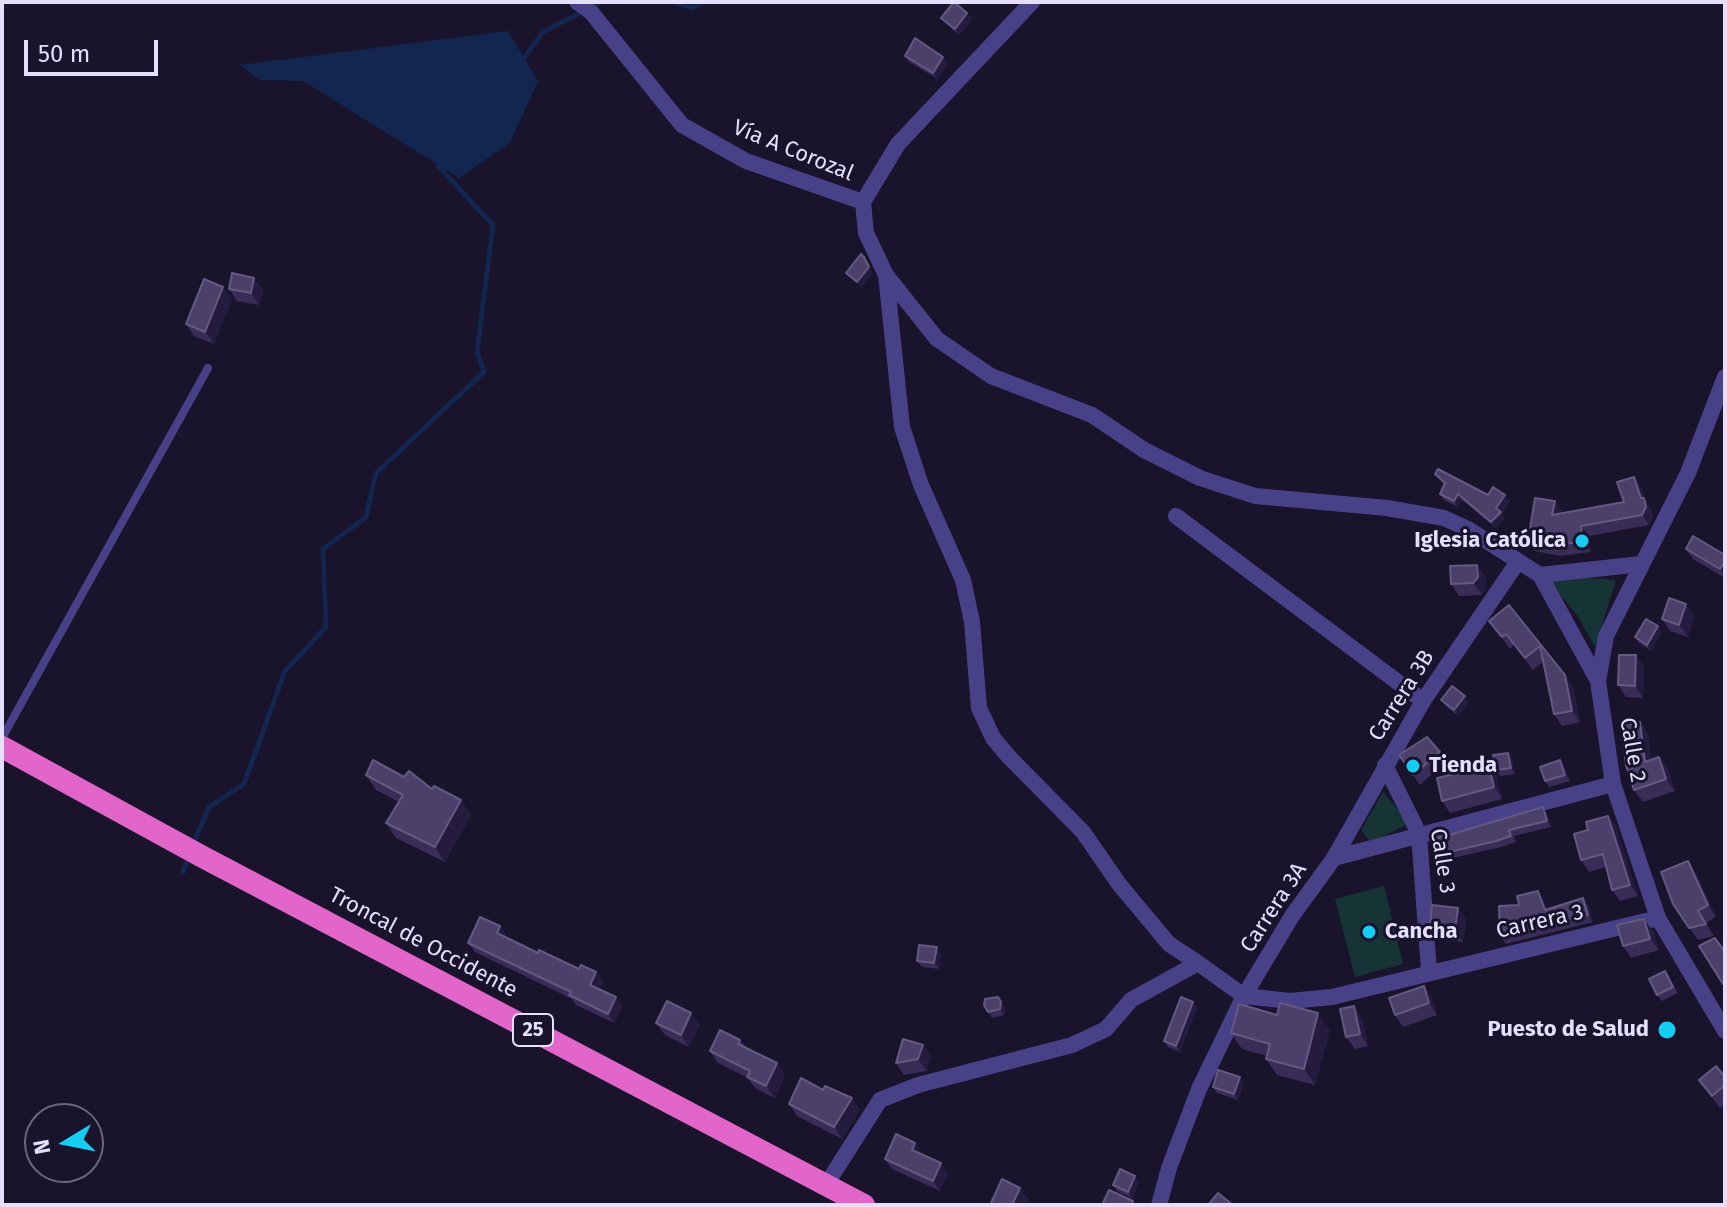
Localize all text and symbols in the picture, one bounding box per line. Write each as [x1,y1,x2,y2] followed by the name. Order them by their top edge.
[28,24,162,74] scale bar
[38,40,90,68] text: 50 m
[729,115,857,187] street label: Vía A Corozal
[1414,528,1566,554] place label: Iglesia Católica
[1573,532,1591,550] marker: Iglesia Católica
[1364,646,1440,746] street label: Carrera 3B
[1613,716,1651,784] street label: Calle 2
[1429,753,1497,779] place label: Tienda
[1404,757,1422,775] marker: Tienda
[1424,827,1460,895] street label: Calle 3
[1235,858,1313,958] street label: Carrera 3A
[324,882,522,1004] street label: Troncal de Occidente
[1494,899,1586,945] street label: Carrera 3
[1385,919,1457,945] place label: Cancha
[1360,923,1378,941] marker: Cancha
[513,1014,553,1046] road number: 25
[1488,1017,1649,1043] place label: Puesto de Salud
[1656,1019,1678,1041] marker: Puesto de Salud
[24,1103,104,1183] north arrow
[27,1137,56,1156] text: N

